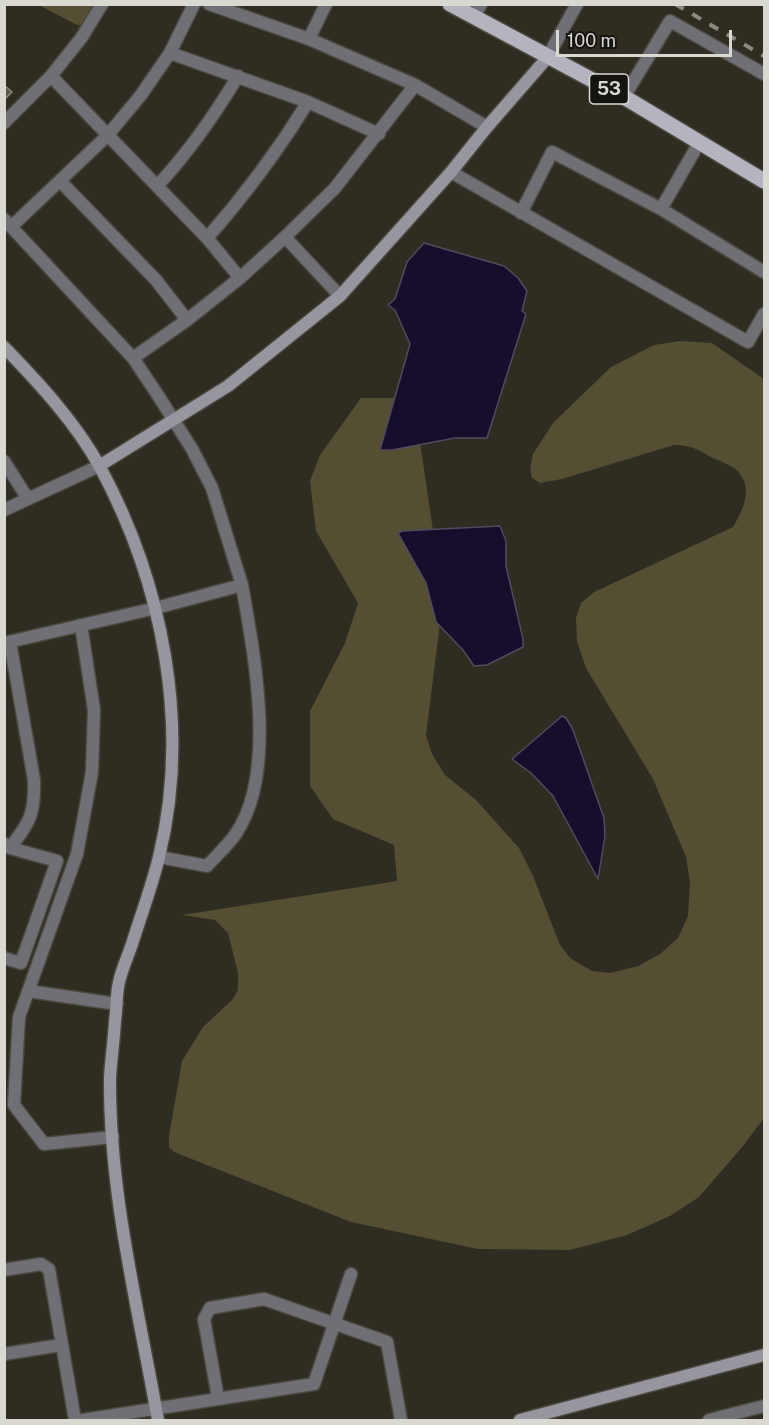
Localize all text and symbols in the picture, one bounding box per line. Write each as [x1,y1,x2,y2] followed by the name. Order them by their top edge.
[559,18,734,56] scale bar
[567,30,616,51] text: 100 m
[590,74,628,104] road number: 53

